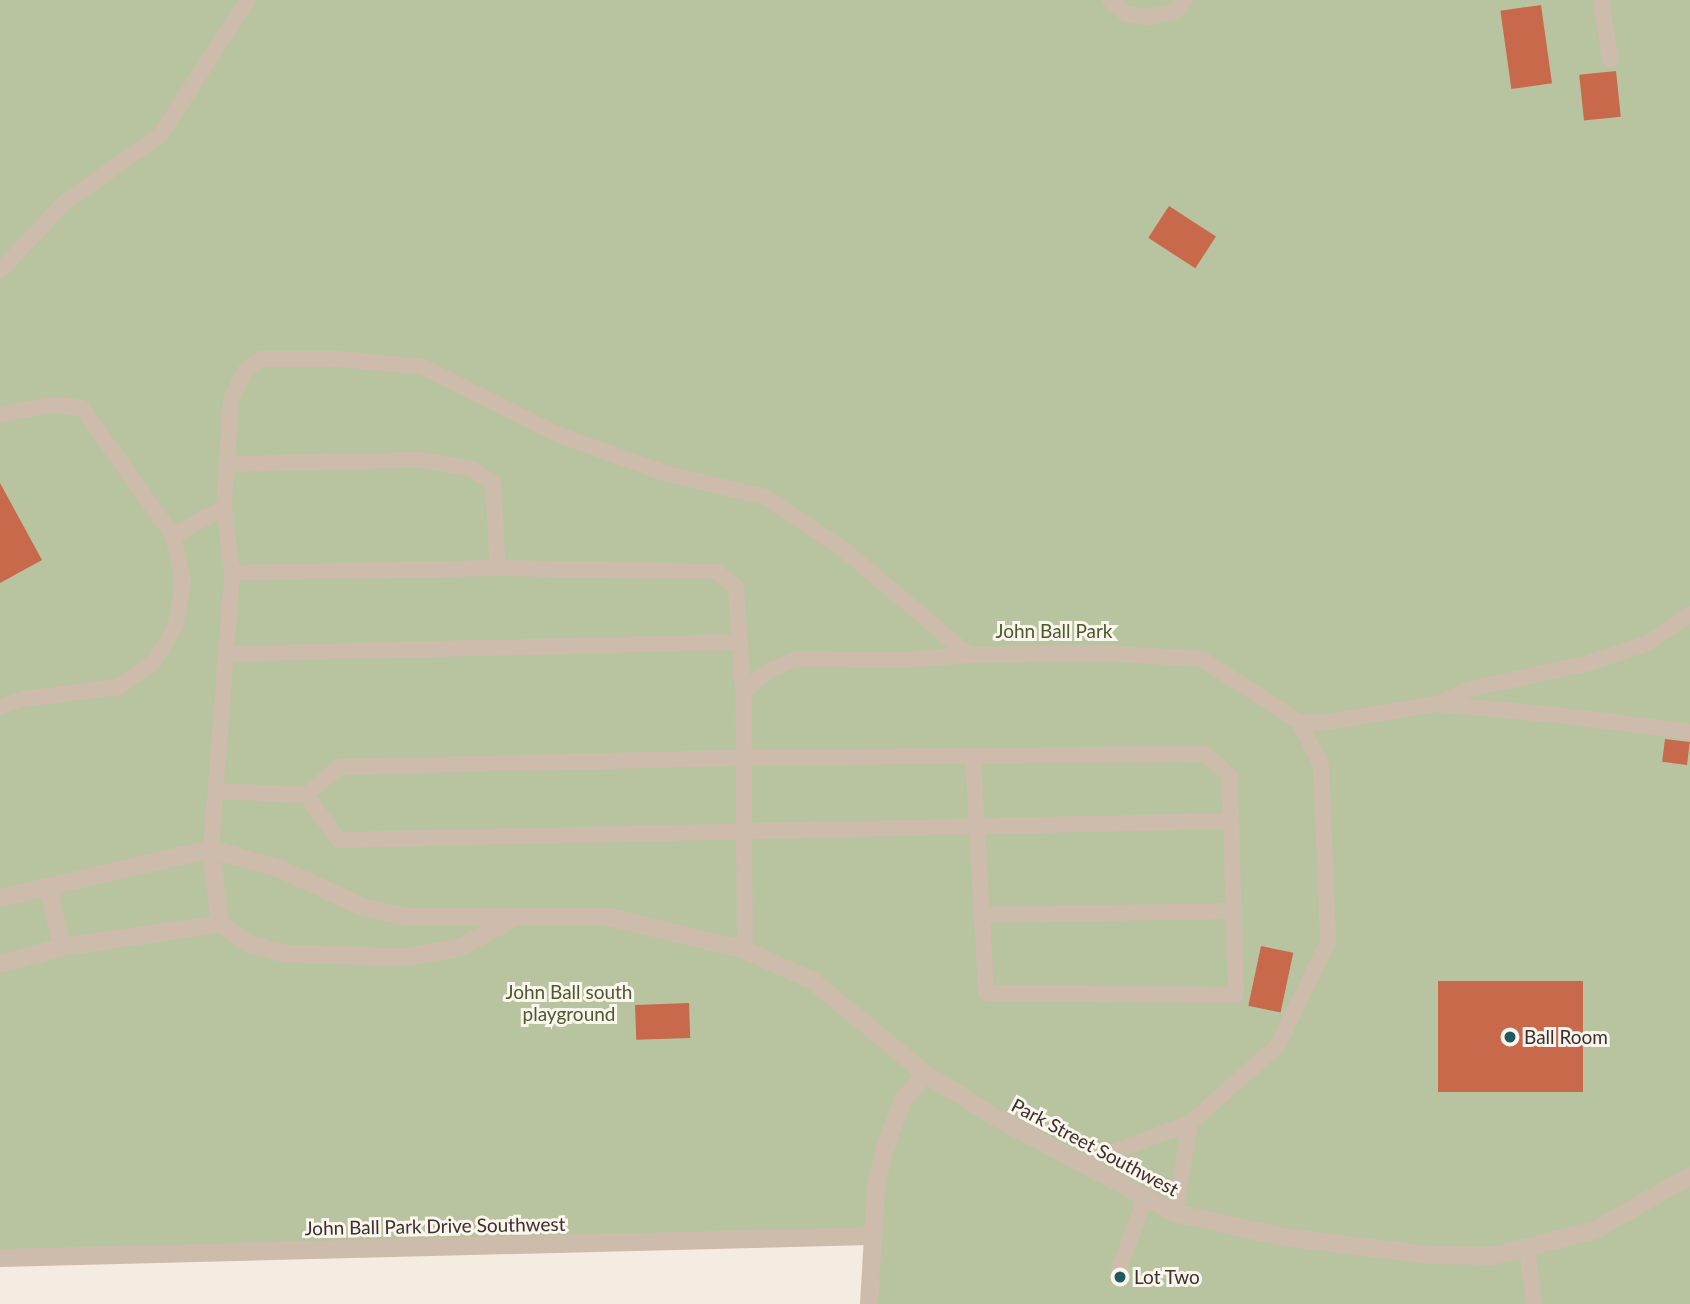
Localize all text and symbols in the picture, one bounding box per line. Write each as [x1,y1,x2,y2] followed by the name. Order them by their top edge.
[995,620,1113,642] park label: John Ball Park
[506,981,632,1025] park label: John Ball south playground
[1524,1026,1608,1048] place label: Ball Room
[1502,1029,1518,1045] marker: Ball Room
[1008,1093,1182,1201] street label: Park Street Southwest
[304,1212,566,1240] street label: John Ball Park Drive Southwest
[1134,1266,1200,1288] place label: Lot Two
[1112,1269,1128,1285] marker: Lot Two

